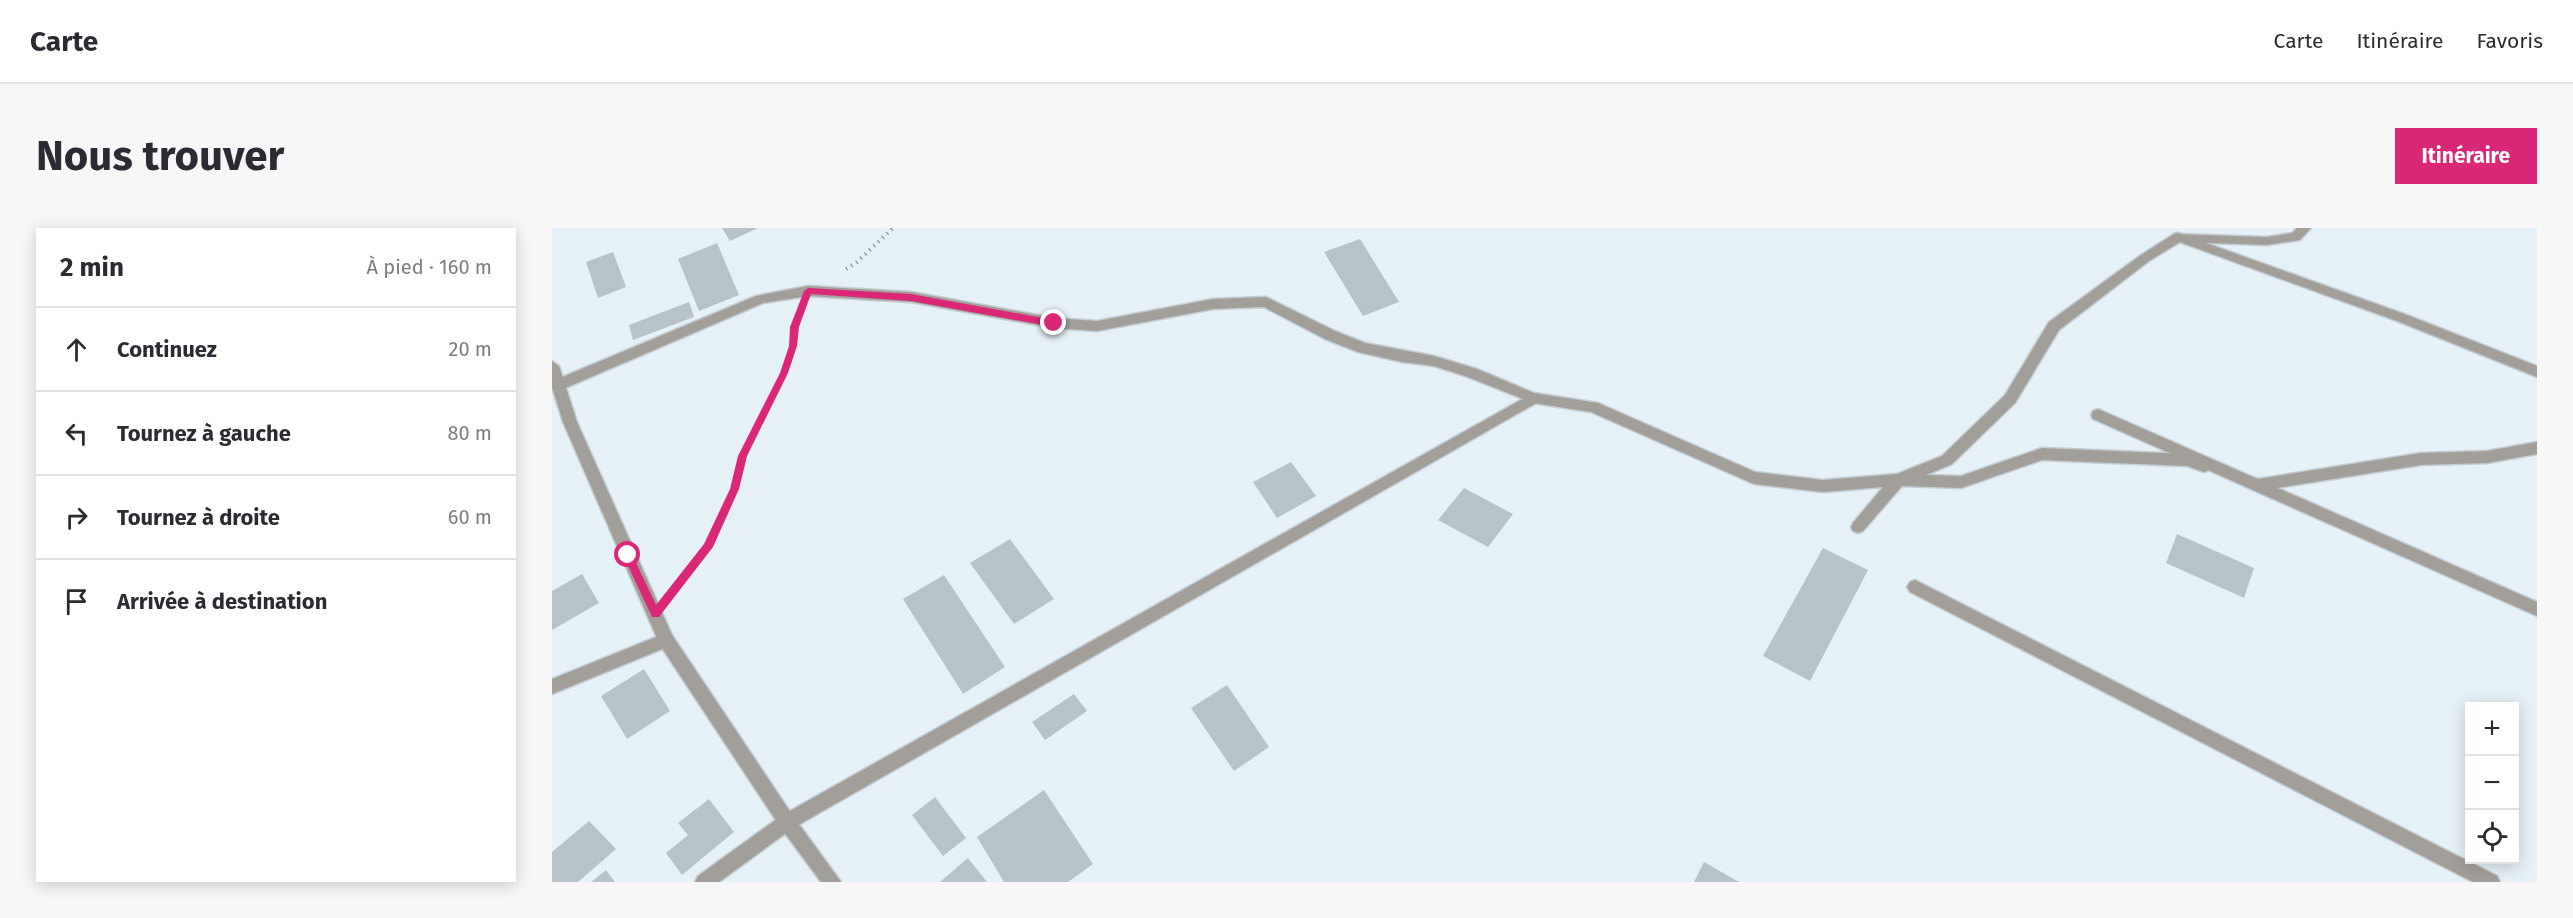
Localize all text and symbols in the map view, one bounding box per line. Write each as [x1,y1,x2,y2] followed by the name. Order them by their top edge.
[30,25,98,58] text: Carte
[2274,28,2323,54] text: Carte
[2356,28,2443,54] text: Itinéraire
[2476,28,2543,54] text: Favoris
[2395,128,2537,184] button: Itinéraire
[36,131,284,181] text: Nous trouver
[60,252,124,283] text: 2 min
[367,255,492,279] text: À pied · 160 m
[1040,309,1066,335] route end
[60,333,93,366] icon: ahead
[117,336,217,363] text: Continuez
[449,337,492,361] text: 20 m
[60,417,93,450] icon: left
[117,420,291,447] text: Tournez à gauche
[447,421,492,445] text: 80 m
[60,501,93,534] icon: right
[117,504,280,531] text: Tournez à droite
[448,505,492,529] text: 60 m
[614,541,640,567] route start
[60,585,93,618] icon: arrive
[117,588,327,615] text: Arrivée à destination
[2465,702,2519,864] map controls
[2465,702,2519,756] button: +
[2465,756,2519,810] button: −
[2465,810,2519,864] button: locate

